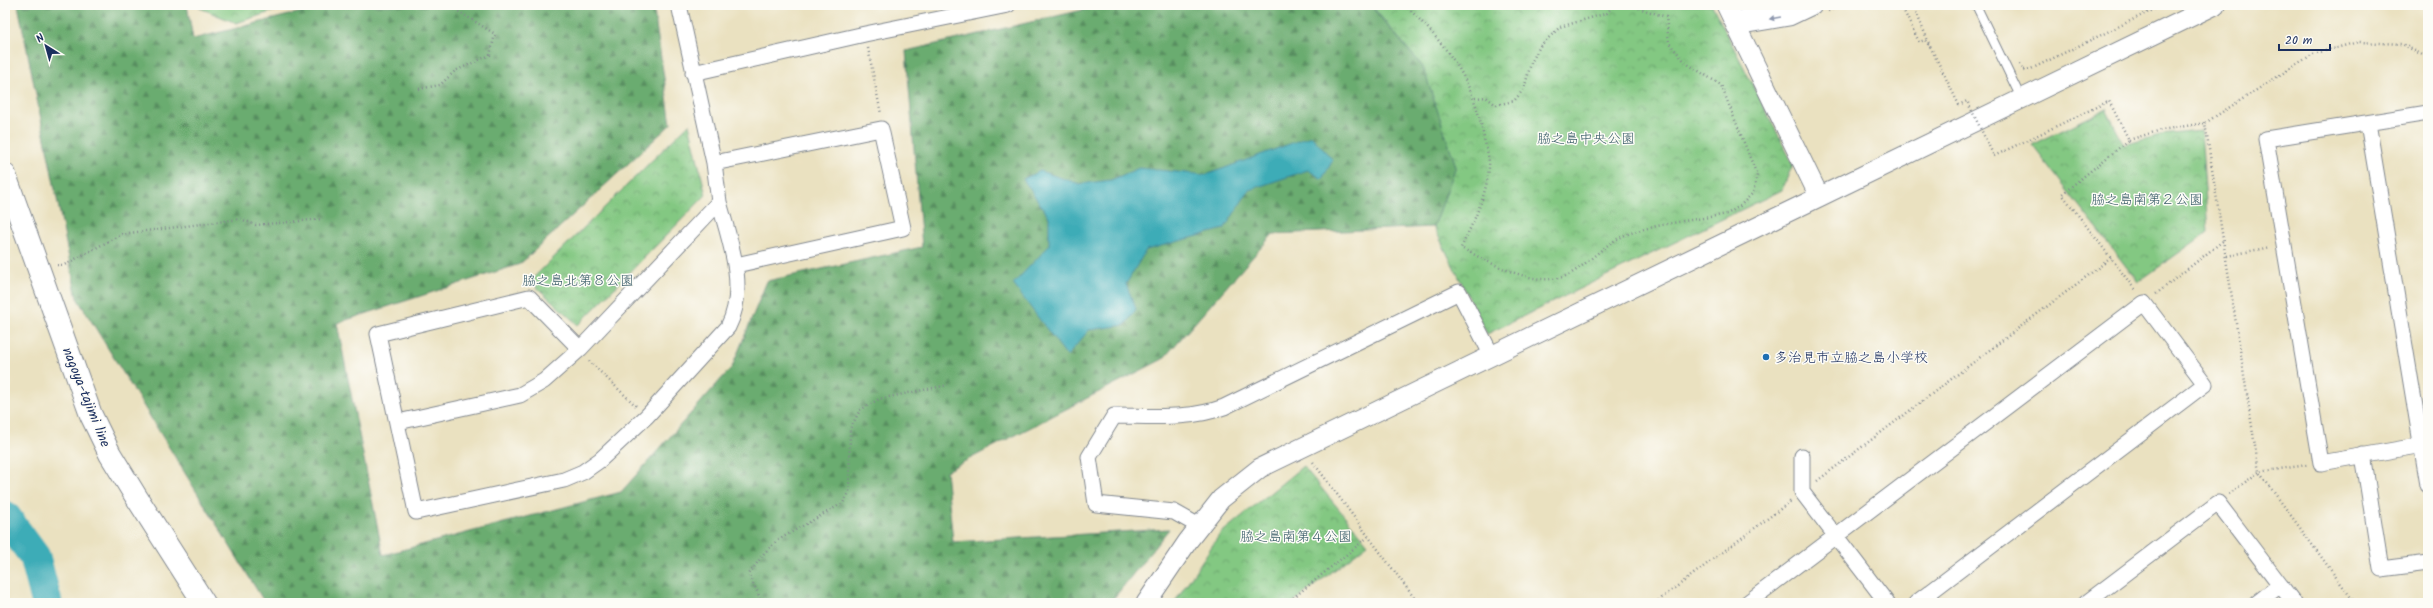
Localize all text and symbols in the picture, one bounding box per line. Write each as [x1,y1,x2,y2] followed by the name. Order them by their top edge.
[1769,16,1781,22] one-way arrow
[26,26,66,66] north arrow
[2279,26,2330,52] scale bar
[32,30,49,48] text: N
[2285,31,2313,50] text: 20 m
[1537,128,1635,150] park label: 脇之島中央公園
[2091,189,2203,211] park label: 脇之島南第２公園
[522,270,634,292] park label: 脇之島北第８公園
[56,344,116,451] street label: nagoya-tajimi line
[1774,347,1928,369] place label: 多治見市立脇之島小学校
[1761,352,1771,362] marker: 多治見市立脇之島小学校
[1240,526,1352,548] park label: 脇之島南第４公園

